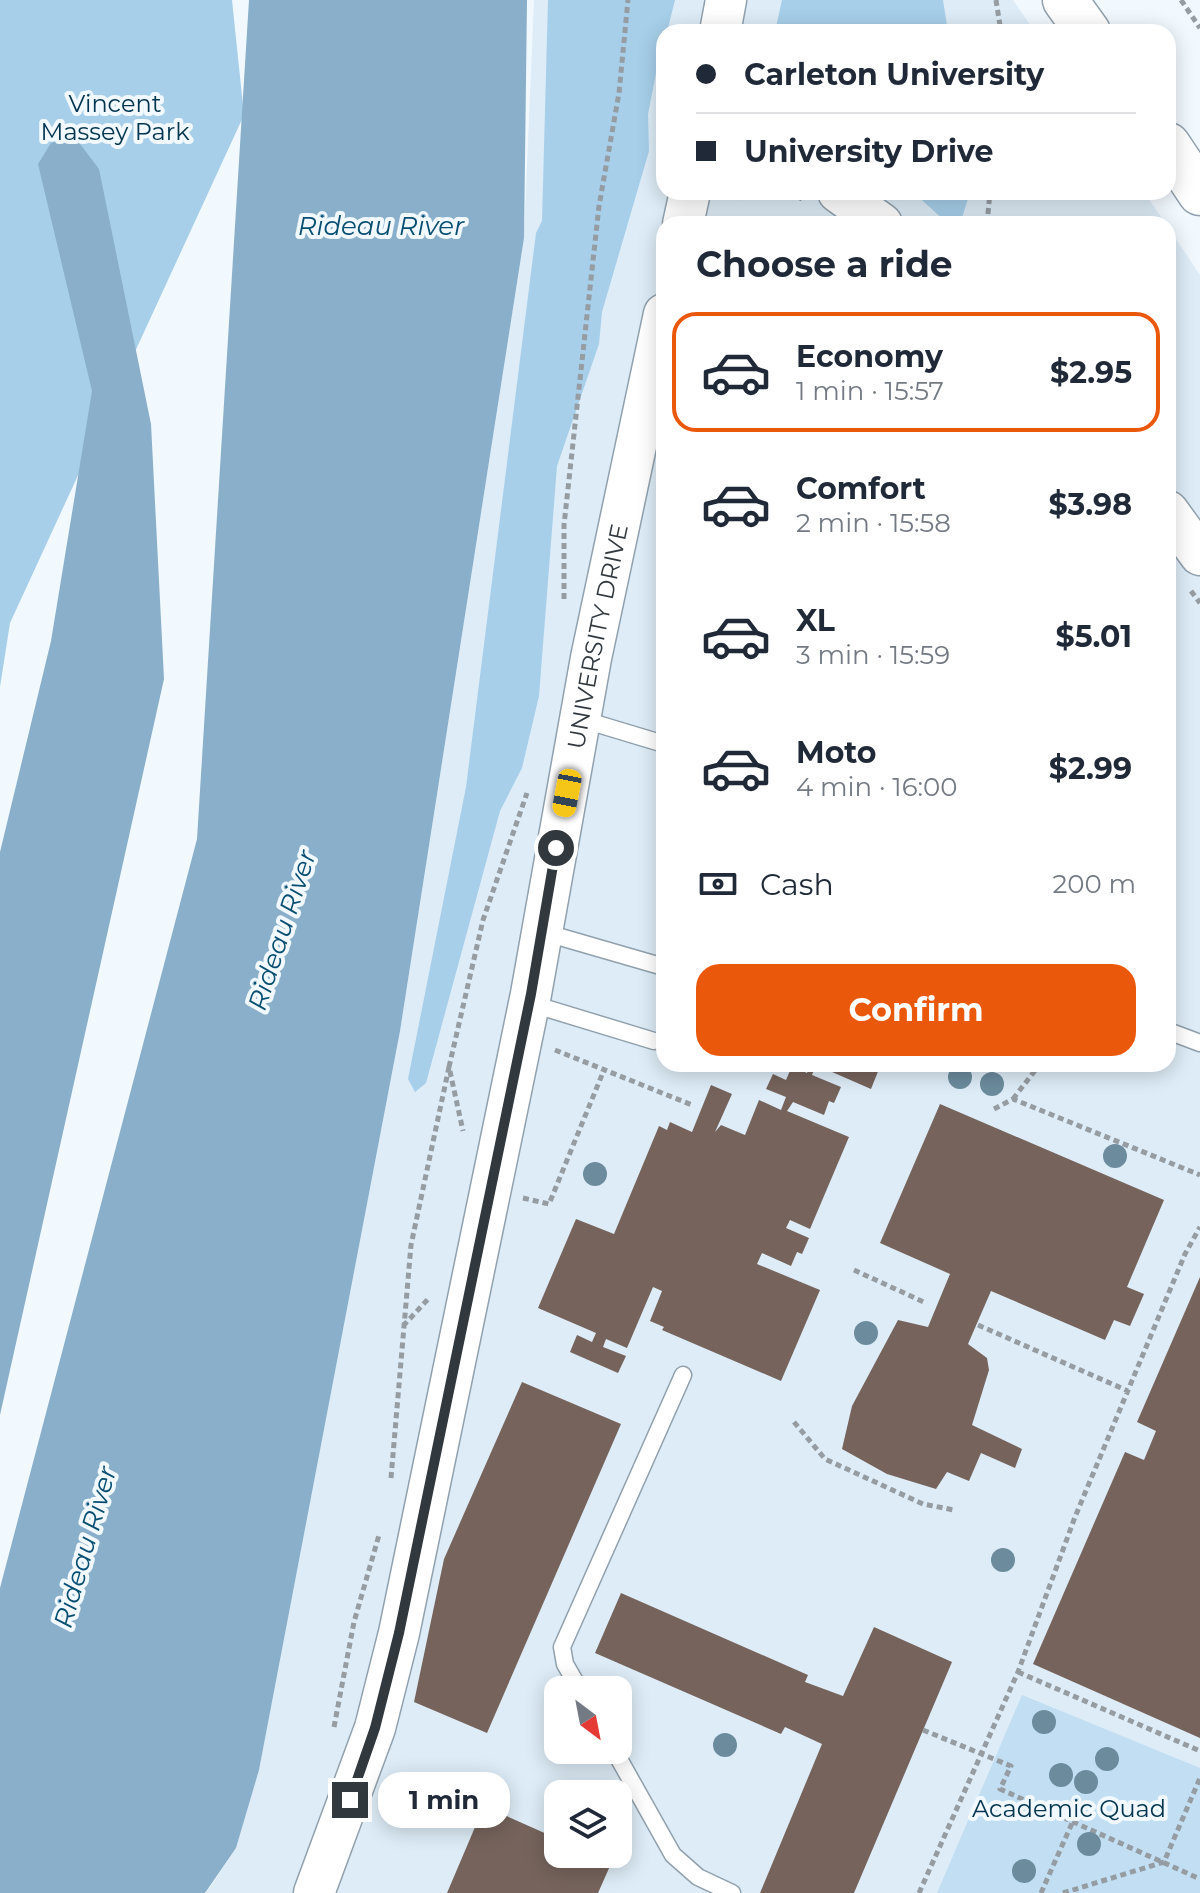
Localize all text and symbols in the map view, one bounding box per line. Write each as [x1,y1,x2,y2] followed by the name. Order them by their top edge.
[744,56,1044,93] text: Carleton University
[41,89,190,146] park label: Vincent Massey Park
[744,133,994,170] text: University Drive
[298,210,465,242] water label: Rideau River
[696,242,953,286] text: Choose a ride
[700,336,772,408] icon: car
[796,338,943,375] text: Economy
[1050,354,1132,391] text: $2.95
[796,375,944,407] text: 1 min · 15:57
[700,468,772,540] icon: car
[796,470,926,507] text: Comfort
[1048,486,1132,523] text: $3.98
[796,507,951,539] text: 2 min · 15:58
[561,521,634,751] street label: UNIVERSITY DRIVE
[700,600,772,672] icon: car
[796,602,835,639] text: XL
[1056,618,1132,655] text: $5.01
[796,639,950,671] text: 3 min · 15:59
[700,732,772,804] icon: car
[796,734,877,771] text: Moto
[1049,750,1132,787] text: $2.99
[551,767,583,819] car
[796,771,958,803] text: 4 min · 16:00
[538,830,574,866] route start
[241,845,323,1014] water label: Rideau River
[696,862,740,906] icon: cash
[760,866,834,903] text: Cash
[1052,868,1136,900] text: 200 m
[696,964,1136,1056] button: Confirm
[47,1462,124,1632] water label: Rideau River
[544,1676,632,1764] north arrow
[544,1676,632,1868] map controls
[378,1772,510,1828] callout: 1 min
[544,1780,632,1868] button: layers
[332,1782,368,1818] route end
[409,1784,479,1816] text: 1 min
[972,1794,1166,1823] park label: Academic Quad

